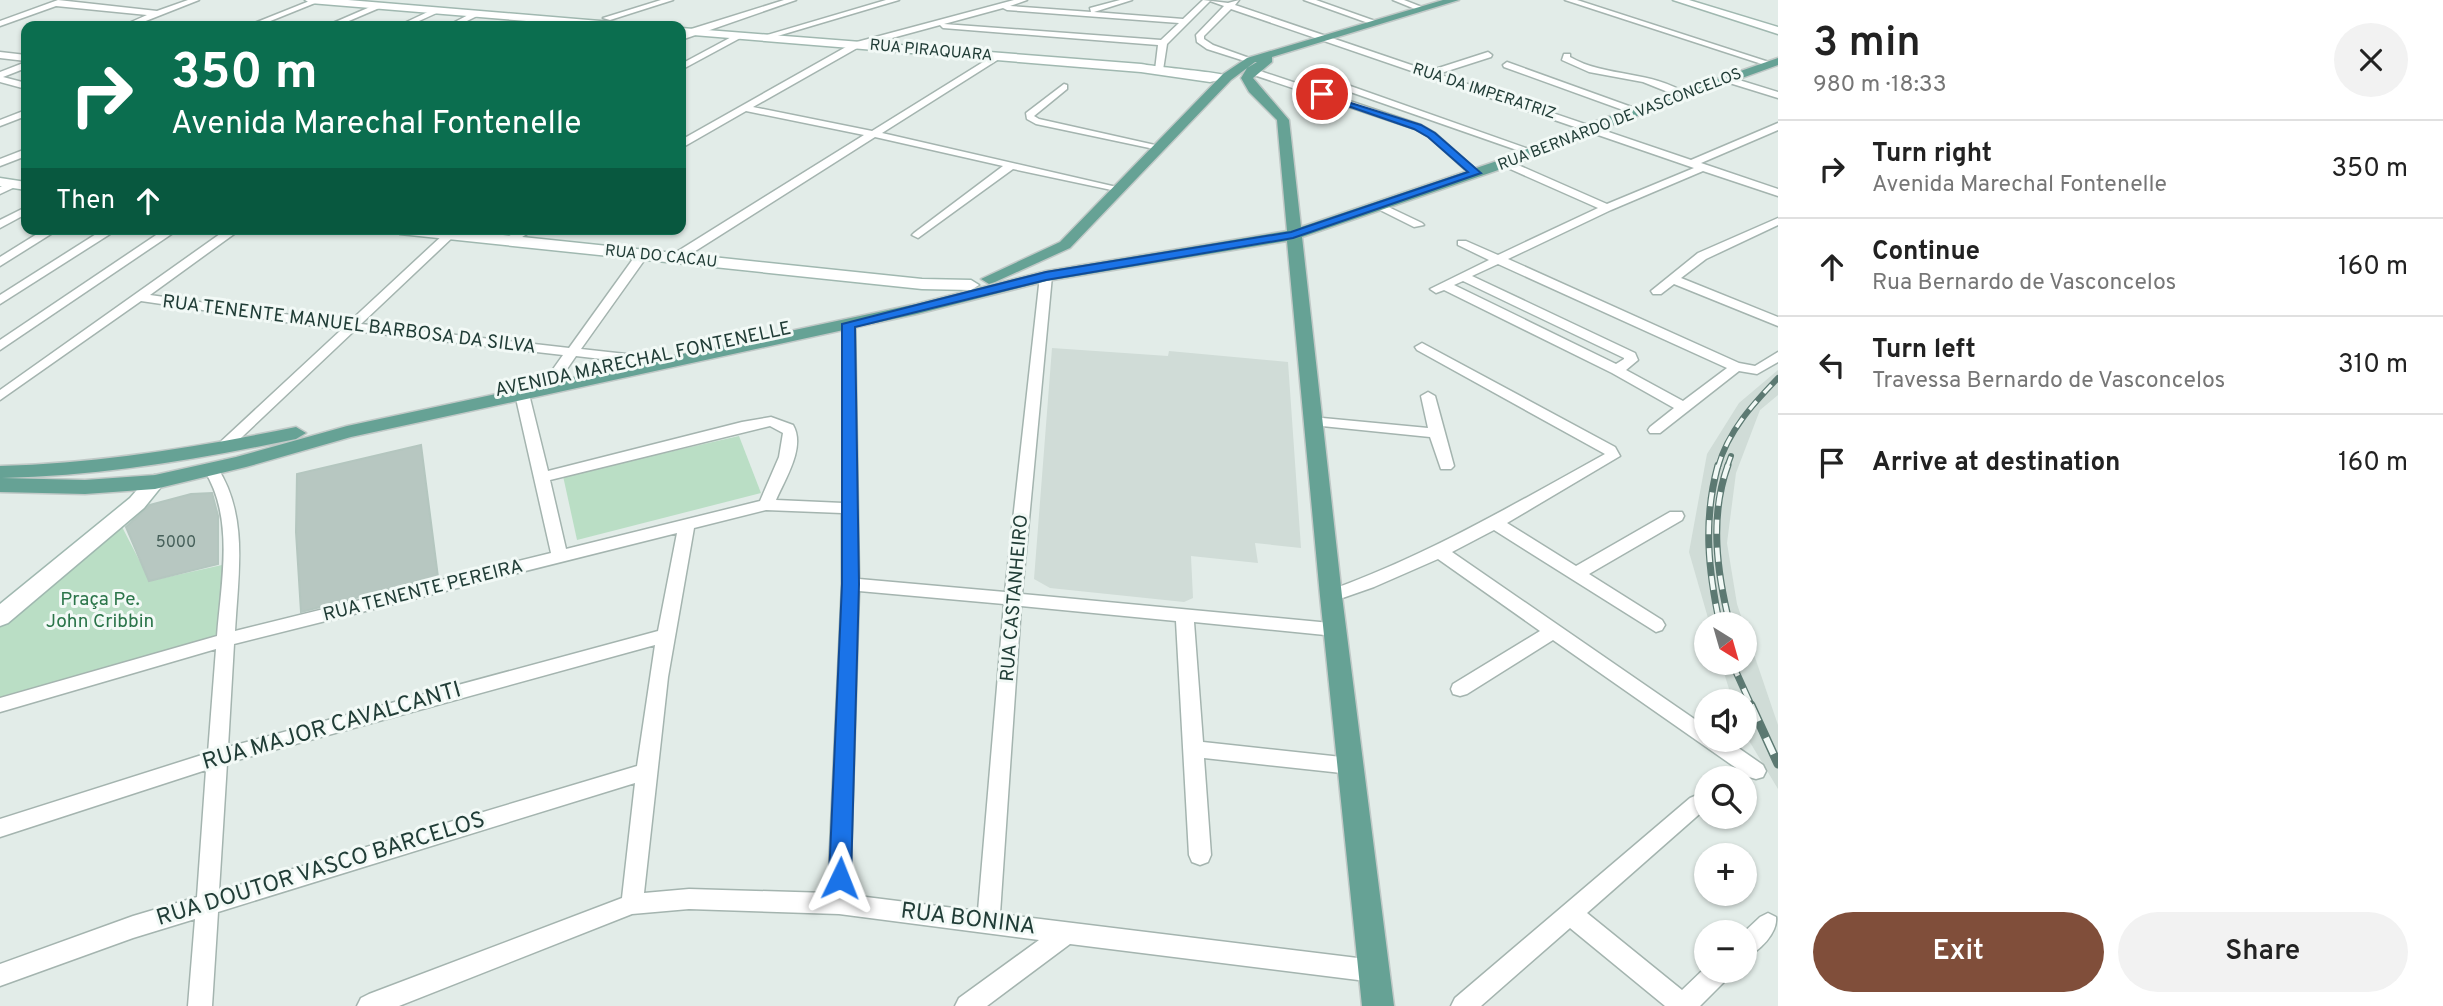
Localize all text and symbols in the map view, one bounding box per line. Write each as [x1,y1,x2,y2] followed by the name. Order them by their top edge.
[1813,18,1921,71] text: 3 min
[2334,23,2408,97] button: close
[869,36,994,66] street label: RUA PIRAQUARA
[171,44,318,106] text: 350 m
[56,49,147,140] icon: right
[1410,59,1558,125] street label: RUA DA IMPERATRIZ
[1292,64,1352,124] pin
[1495,64,1745,176] street label: RUA BERNARDO DE VASCONCELOS
[1813,71,1947,100] text: 980 m · 18:33
[1303,75,1341,113] icon: arrive
[171,105,581,145] text: Avenida Marechal Fontenelle
[1872,138,1992,171] text: Turn right
[1813,150,1851,188] icon: right
[2331,153,2408,186] text: 350 m
[1872,171,2167,200] text: Avenida Marechal Fontenelle
[129,182,167,220] icon: ahead
[56,185,115,218] text: Then
[1872,236,1980,269] text: Continue
[604,241,718,273] street label: RUA DO CACAU
[1813,248,1851,286] icon: ahead
[2338,251,2408,284] text: 160 m
[1872,269,2176,298] text: Rua Bernardo de Vasconcelos
[161,290,537,360] street label: RUA TENENTE MANUEL BARBOSA DA SILVA
[493,317,793,403] street label: AVENIDA MARECHAL FONTENELLE
[1872,334,1976,367] text: Turn left
[1813,346,1851,384] icon: left
[2338,349,2408,382] text: 310 m
[1872,367,2225,396] text: Travessa Bernardo de Vasconcelos
[1813,444,1851,482] icon: arrive
[1872,447,2120,480] text: Arrive at destination
[2338,447,2408,480] text: 160 m
[996,513,1034,683] street label: RUA CASTANHEIRO
[156,533,196,553] house number: 5000
[321,555,525,627] street label: RUA TENENTE PEREIRA
[46,588,154,634] park label: Praça Pe. John Cribbin
[1694,612,1757,676] north arrow
[1694,612,1757,983] map controls
[199,676,465,778] street label: RUA MAJOR CAVALCANTI
[1694,689,1757,752] button: sound
[1694,766,1757,829] button: search
[153,806,489,934] street label: RUA DOUTOR VASCO BARCELOS
[803,841,877,915] position arrow
[1694,843,1757,906] button: +
[899,897,1037,943] street label: RUA BONINA
[1813,912,2104,992] button: Exit
[2118,912,2408,992] button: Share
[1694,920,1757,983] button: −

